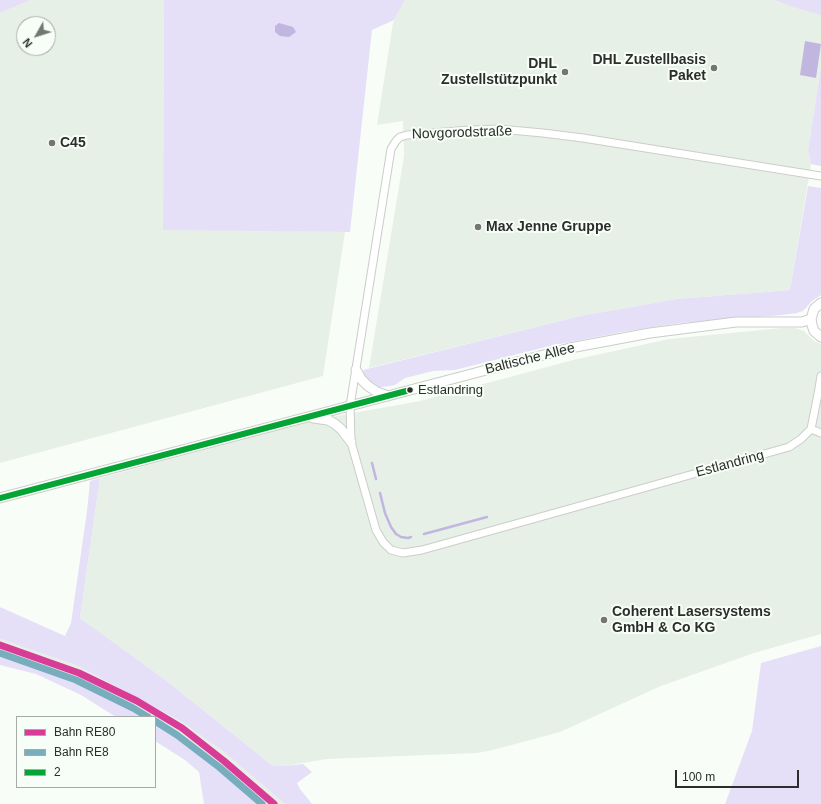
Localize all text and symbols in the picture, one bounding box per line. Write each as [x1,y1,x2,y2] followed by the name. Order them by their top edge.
[16,16,56,56] north arrow
[20,36,35,50] text: N
[592,52,706,84] place label: DHL Zustellbasis Paket
[441,56,557,88] place label: DHL Zustellstützpunkt
[709,63,719,73] marker: DHL Zustellbasis Paket
[560,67,570,77] marker: DHL Zustellstützpunkt
[412,123,512,143] street label: Novgorodstraße
[60,135,86,151] place label: C45
[47,138,57,148] marker: C45
[486,219,611,235] place label: Max Jenne Gruppe
[473,222,483,232] marker: Max Jenne Gruppe
[483,340,577,378] street label: Baltische Allee
[418,382,483,398] place label: Estlandring
[405,385,415,395] marker: Estlandring
[694,447,766,481] street label: Estlandring
[612,604,771,636] place label: Coherent Lasersystems GmbH & Co KG
[599,615,609,625] marker: Coherent Lasersystems GmbH & Co KG
[16,716,156,788] legend
[54,725,115,739] text: Bahn RE80
[54,745,109,759] text: Bahn RE8
[677,762,801,788] scale bar
[54,765,61,779] text: 2
[682,770,715,784] text: 100 m

